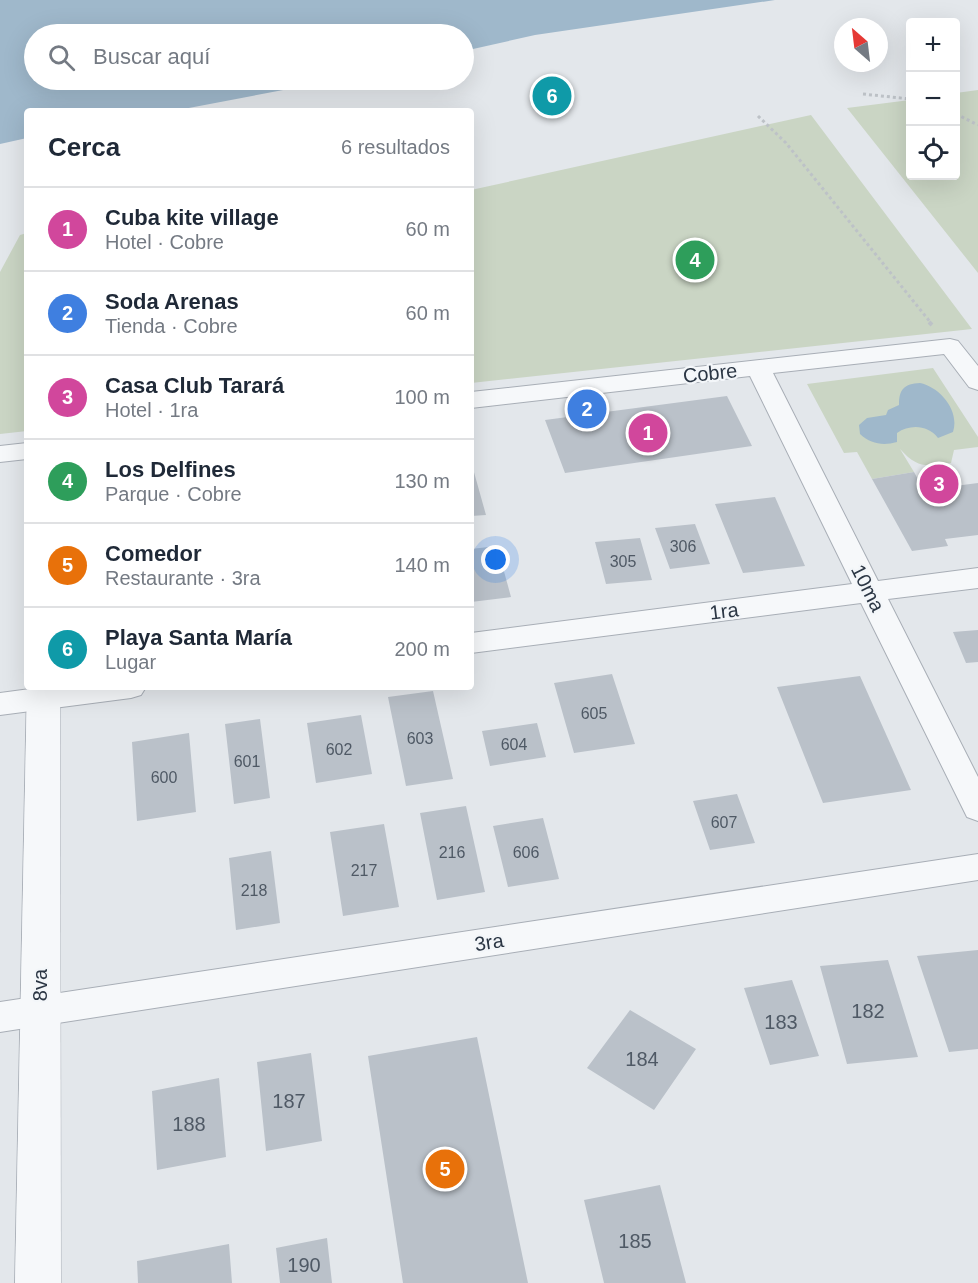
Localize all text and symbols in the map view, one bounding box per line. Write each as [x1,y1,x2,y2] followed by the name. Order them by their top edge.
[834,18,888,72] north arrow
[906,18,960,180] map controls
[906,18,960,72] button: +
[24,24,474,90] search box
[45,41,78,74] icon: search
[93,44,210,69] text: Buscar aquí
[906,72,960,126] button: −
[532,74,572,118] pin: 6
[906,126,960,180] button: locate
[48,132,120,162] text: Cerca
[341,136,450,158] text: 6 resultados
[105,205,279,230] text: Cuba kite village
[62,218,73,240] text: 1
[406,218,450,240] text: 60 m
[105,231,224,253] text: Hotel · Cobre
[676,238,714,282] pin: 4
[105,289,239,314] text: Soda Arenas
[62,302,73,324] text: 2
[406,302,450,324] text: 60 m
[105,315,238,337] text: Tienda · Cobre
[682,359,738,387] street label: Cobre
[105,373,284,398] text: Casa Club Tarará
[62,386,73,408] text: 3
[394,386,450,408] text: 100 m
[568,386,606,432] pin: 2
[105,399,198,421] text: Hotel · 1ra
[628,410,668,456] pin: 1
[105,457,236,482] text: Los Delfines
[920,462,958,506] pin: 3
[62,470,73,492] text: 4
[394,470,450,492] text: 130 m
[105,483,242,505] text: Parque · Cobre
[670,538,696,555] house number: 306
[105,541,202,566] text: Comedor
[481,545,510,574] your location
[610,553,636,570] house number: 305
[62,554,73,576] text: 5
[394,554,450,576] text: 140 m
[847,561,890,616] street label: 10ma
[105,567,261,589] text: Restaurante · 3ra
[708,598,741,624] street label: 1ra
[105,625,292,650] text: Playa Santa María
[62,638,73,660] text: 6
[394,638,450,660] text: 200 m
[105,651,156,673] text: Lugar
[581,705,607,722] house number: 605
[407,730,433,747] house number: 603
[501,736,527,753] house number: 604
[326,741,352,758] house number: 602
[234,753,260,770] house number: 601
[151,769,177,786] house number: 600
[711,814,737,831] house number: 607
[439,844,465,861] house number: 216
[513,844,539,861] house number: 606
[351,862,377,879] house number: 217
[241,882,267,899] house number: 218
[473,929,506,955] street label: 3ra
[29,968,51,1001] street label: 8va
[851,1000,885,1022] house number: 182
[764,1011,798,1033] house number: 183
[625,1048,659,1070] house number: 184
[272,1090,306,1112] house number: 187
[172,1113,206,1135] house number: 188
[426,1146,464,1192] pin: 5
[618,1230,652,1252] house number: 185
[287,1254,321,1276] house number: 190

